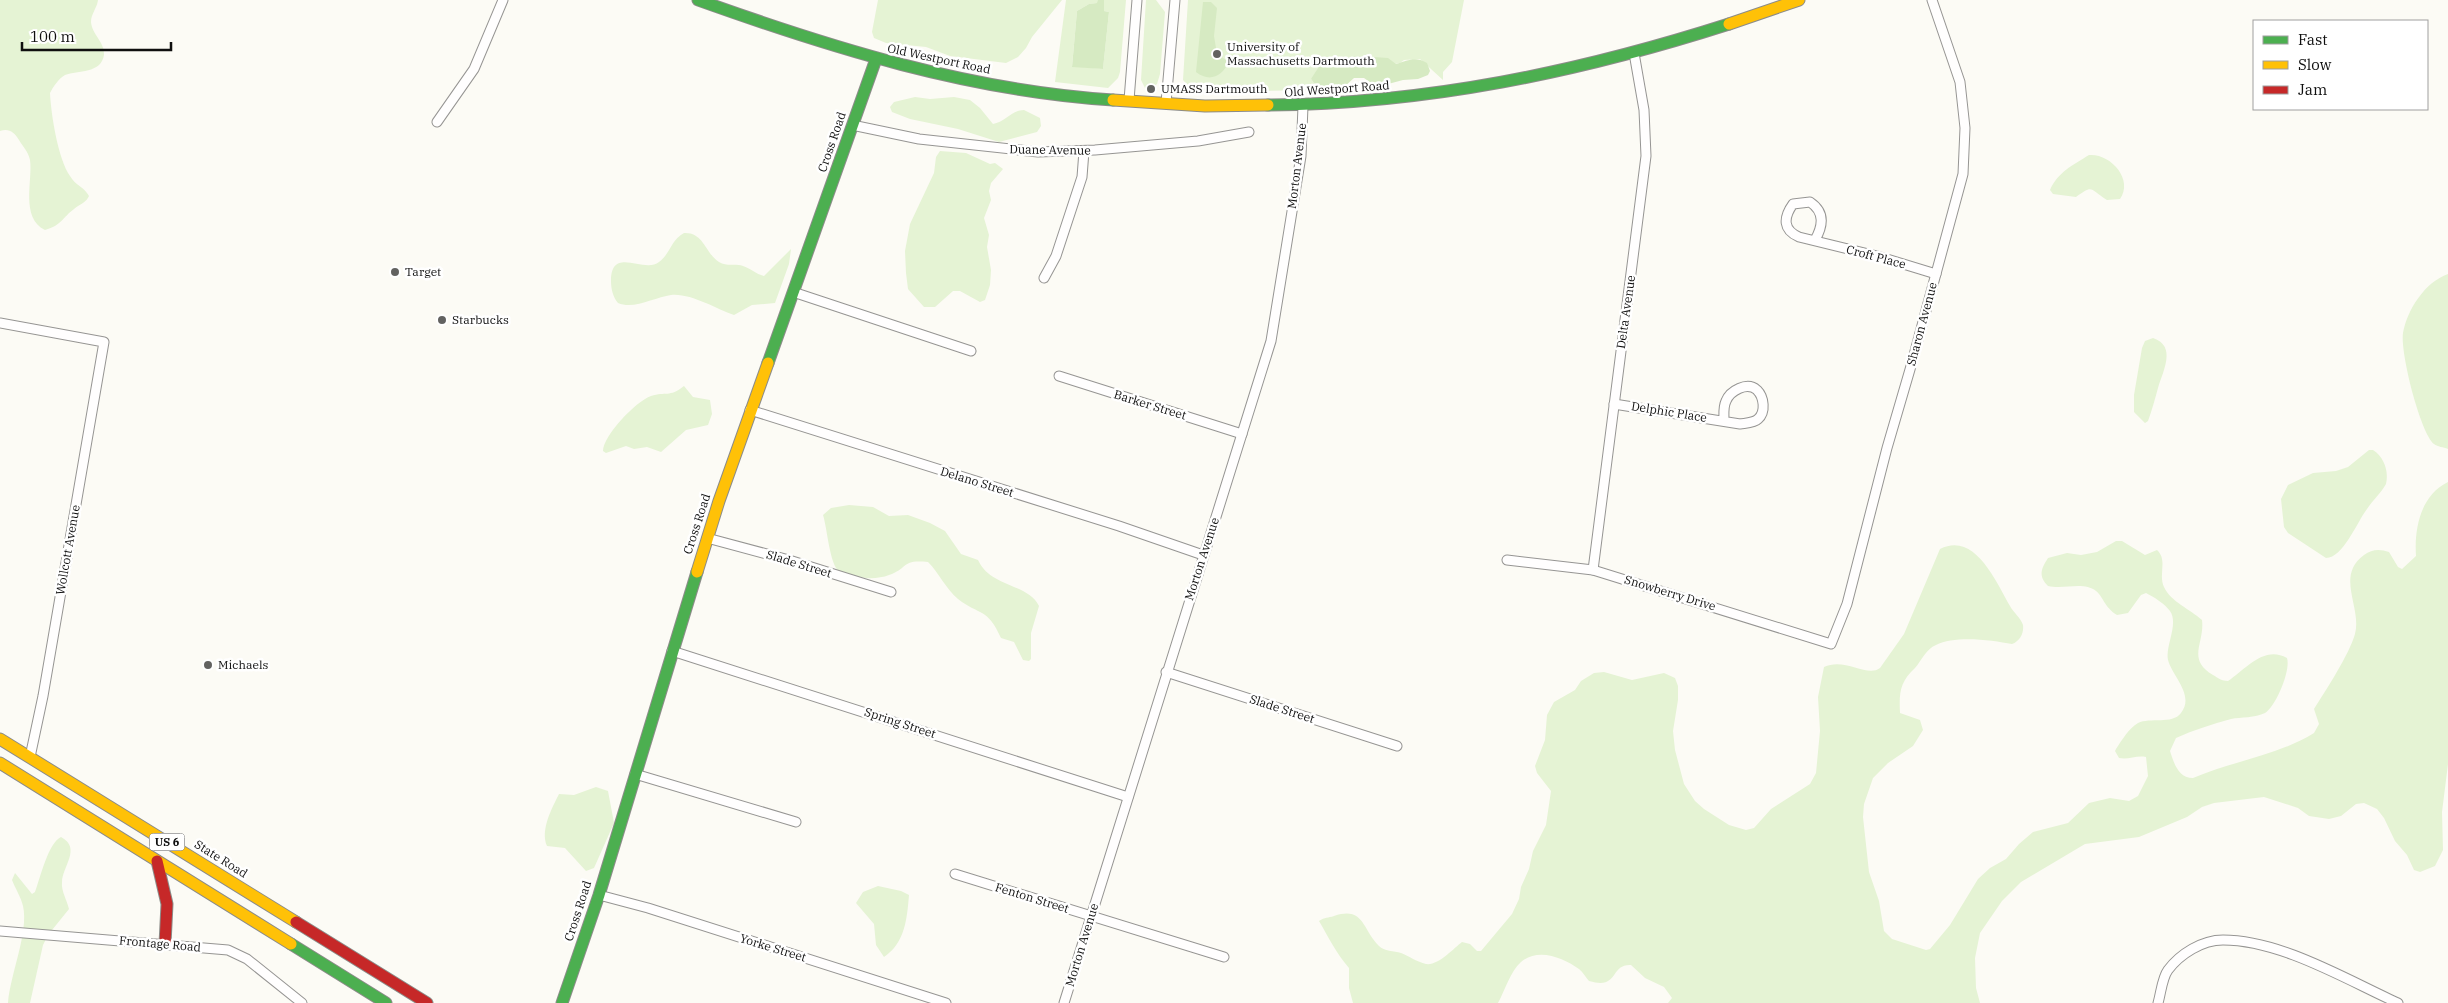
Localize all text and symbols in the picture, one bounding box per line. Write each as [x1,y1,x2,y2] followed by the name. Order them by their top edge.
[22,20,171,52] scale bar
[2253,20,2428,110] legend
[30,27,75,46] text: 100 m
[2298,30,2328,49] text: Fast
[1227,39,1375,68] place label: University of Massachusetts Dartmouth
[886,40,992,77] street label: Old Westport Road
[1211,48,1223,60] marker: University of Massachusetts Dartmouth
[2298,55,2332,74] text: Slow
[1284,77,1390,100] street label: Old Westport Road
[2298,80,2327,99] text: Jam
[1161,81,1268,96] place label: UMASS Dartmouth
[1145,83,1157,95] marker: UMASS Dartmouth
[814,110,849,174] street label: Cross Road
[1284,122,1309,210] street label: Morton Avenue
[1009,141,1091,158] street label: Duane Avenue
[1845,241,1907,272] street label: Croft Place
[405,264,441,279] place label: Target
[389,266,401,278] marker: Target
[1613,274,1638,350] street label: Delta Avenue
[1903,280,1940,367] street label: Sharon Avenue
[452,312,509,327] place label: Starbucks
[436,314,448,326] marker: Starbucks
[1112,386,1188,423] street label: Barker Street
[1630,398,1708,425] street label: Delphic Place
[939,463,1016,500] street label: Delano Street
[680,492,713,556] street label: Cross Road
[52,504,83,596] street label: Wollcott Avenue
[1181,515,1222,602] street label: Morton Avenue
[765,546,834,581] street label: Slade Street
[1623,571,1718,614] street label: Snowberry Drive
[218,657,269,672] place label: Michaels
[202,659,214,671] marker: Michaels
[1248,691,1317,726] street label: Slade Street
[863,704,938,741] street label: Spring Street
[150,834,184,850] road number: US 6
[192,836,251,881] street label: State Road
[561,879,594,943] street label: Cross Road
[993,879,1071,916] street label: Fenton Street
[1062,901,1101,988] street label: Morton Avenue
[738,930,808,965] street label: Yorke Street
[119,932,202,955] street label: Frontage Road

